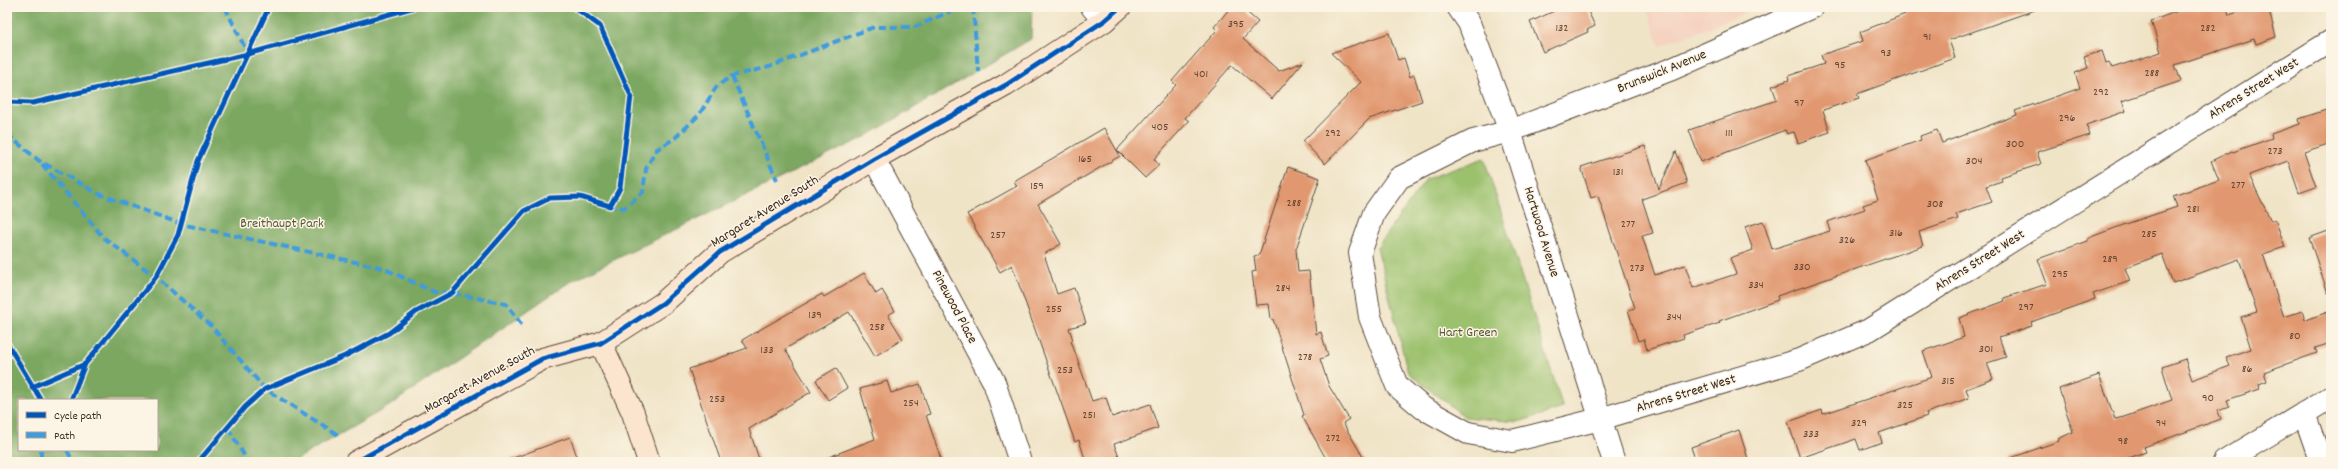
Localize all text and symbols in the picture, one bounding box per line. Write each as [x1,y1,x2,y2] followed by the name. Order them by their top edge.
[1228,16,1244,33] house number: 395
[1555,20,1569,37] house number: 132
[2200,20,2216,37] house number: 282
[1923,29,1931,46] house number: 91
[1614,45,1710,99] street label: Brunswick Avenue
[1881,45,1891,62] house number: 93
[2205,53,2303,125] street label: Ahrens Street West
[1834,57,1846,74] house number: 95
[2145,65,2160,82] house number: 288
[1194,66,1208,83] house number: 401
[2093,84,2109,101] house number: 292
[1794,95,1804,112] house number: 97
[2059,110,2075,127] house number: 296
[1151,119,1169,136] house number: 405
[1325,125,1341,142] house number: 292
[1725,125,1733,142] house number: 111
[2006,136,2024,153] house number: 300
[2267,143,2283,160] house number: 273
[1078,151,1092,168] house number: 165
[1966,153,1982,170] house number: 304
[1613,164,1623,181] house number: 131
[707,171,823,253] street label: Margaret Avenue South
[2231,177,2246,194] house number: 277
[1030,178,1044,195] house number: 159
[1518,184,1564,280] street label: Hartwood Avenue
[1287,195,1302,212] house number: 288
[1927,196,1944,213] house number: 308
[2187,201,2199,218] house number: 281
[240,214,324,234] park label: Breithaupt Park
[1621,216,1636,233] house number: 277
[1889,225,1903,242] house number: 316
[1931,225,2029,297] street label: Ahrens Street West
[2141,226,2157,243] house number: 285
[990,227,1006,244] house number: 257
[1839,232,1855,249] house number: 326
[2102,251,2118,268] house number: 289
[1793,259,1811,276] house number: 330
[1629,260,1645,277] house number: 273
[2052,266,2068,283] house number: 295
[926,267,982,347] street label: Pinewood Place
[1748,277,1764,294] house number: 334
[1275,280,1291,297] house number: 284
[2018,299,2034,316] house number: 297
[1046,301,1062,318] house number: 255
[808,307,822,324] house number: 139
[1666,309,1682,326] house number: 344
[869,319,885,336] house number: 258
[1439,323,1497,343] park label: Hart Green
[2289,328,2301,345] house number: 80
[421,341,539,419] street label: Margaret Avenue South
[1979,341,1993,358] house number: 301
[760,342,774,359] house number: 133
[1298,349,1313,366] house number: 278
[2242,361,2252,378] house number: 86
[1057,362,1073,379] house number: 253
[1634,369,1738,419] street label: Ahrens Street West
[1941,373,1955,390] house number: 315
[2202,390,2214,407] house number: 90
[709,391,725,408] house number: 253
[903,395,919,412] house number: 254
[1897,397,1913,414] house number: 325
[18,399,158,451] legend
[1082,407,1096,424] house number: 251
[54,408,102,425] text: Cycle path
[1851,415,1867,432] house number: 329
[2156,415,2166,432] house number: 94
[1803,426,1819,443] house number: 333
[54,428,75,445] text: Path
[1325,430,1341,447] house number: 272
[2118,433,2128,450] house number: 98

